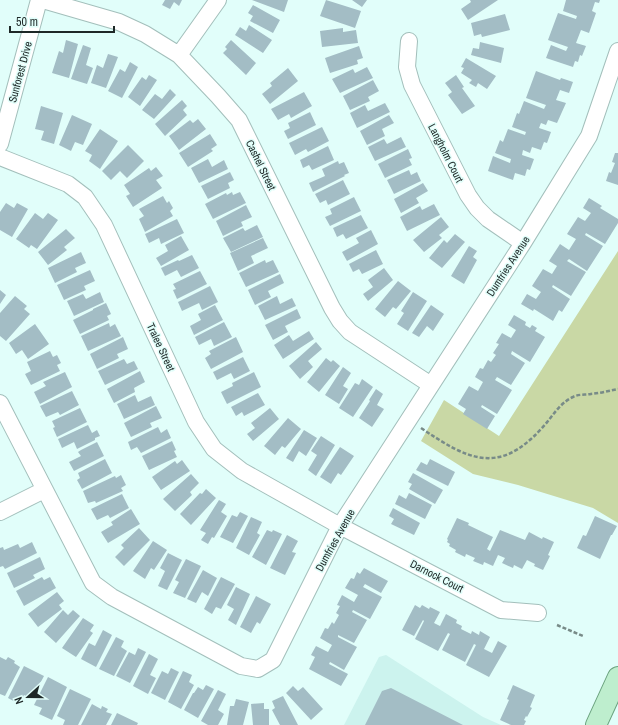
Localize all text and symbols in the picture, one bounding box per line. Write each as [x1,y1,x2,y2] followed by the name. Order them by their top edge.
[10,8,114,34] scale bar
[16,14,38,30] text: 50 m
[5,40,35,104] street label: Sunforest Drive
[425,121,467,185] street label: Langholm Court
[243,137,279,193] street label: Cashel Street
[483,233,533,299] street label: Dumfries Avenue
[144,321,178,374] street label: Tralee Street
[312,506,358,574] street label: Dumfries Avenue
[408,557,467,596] street label: Darnock Court
[8,677,48,717] north arrow
[11,695,26,706] text: N

